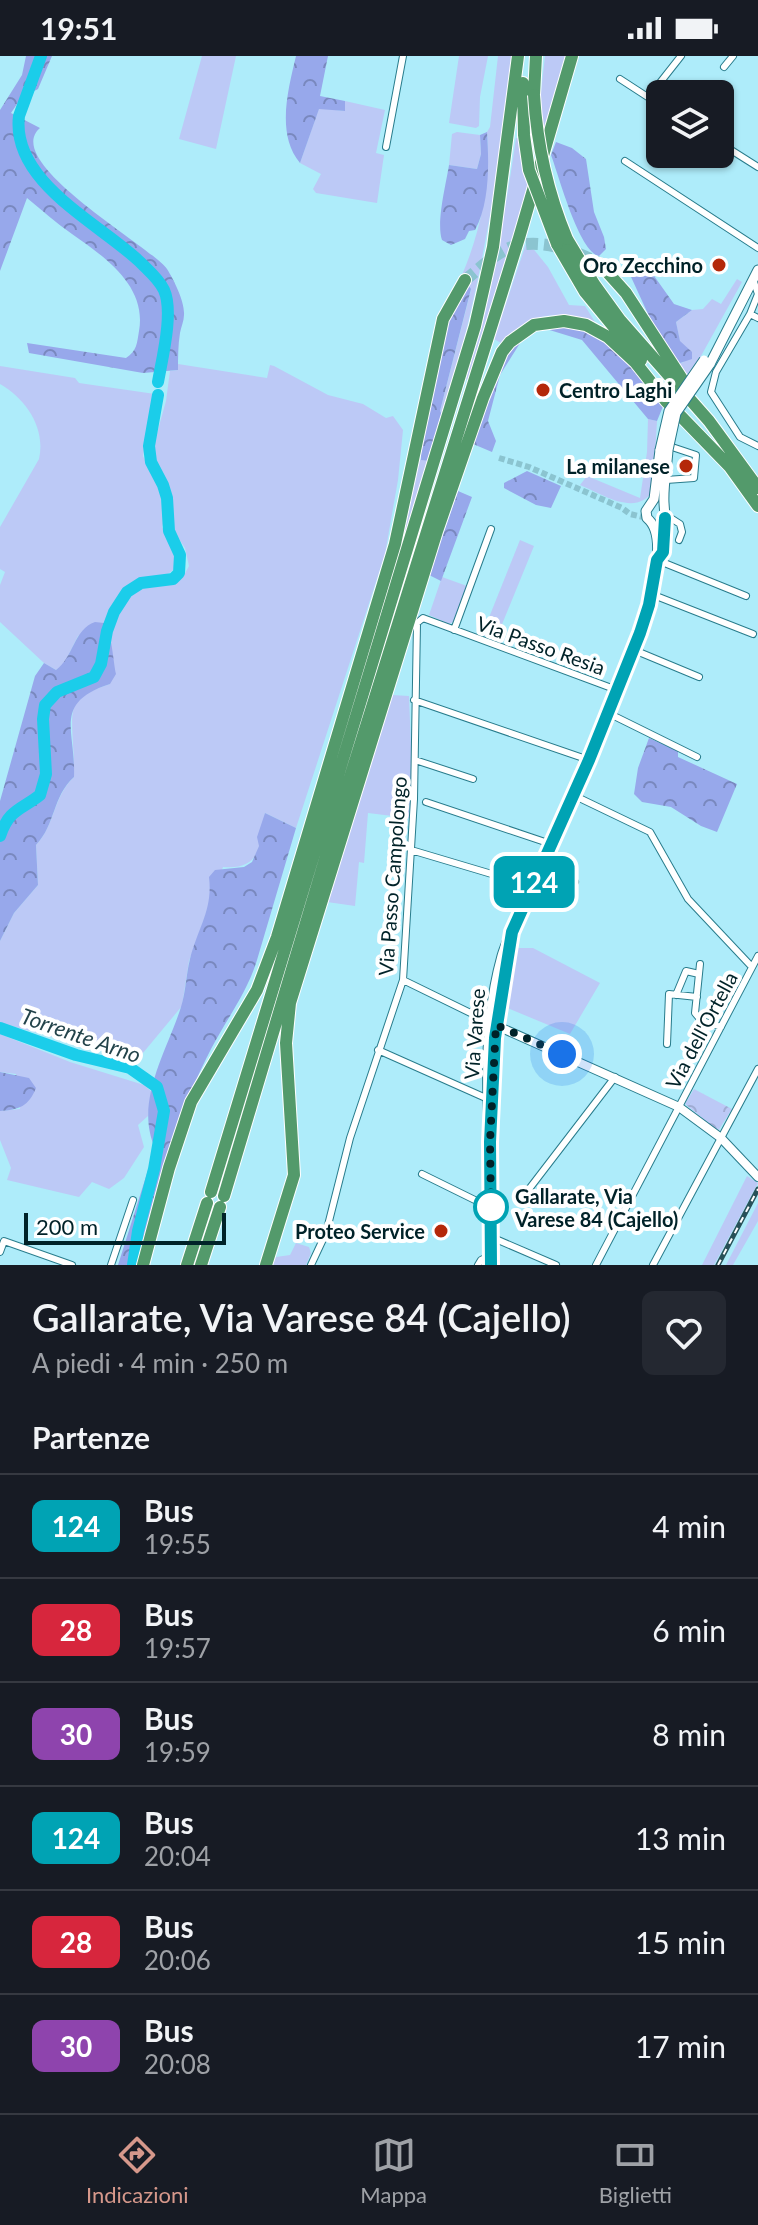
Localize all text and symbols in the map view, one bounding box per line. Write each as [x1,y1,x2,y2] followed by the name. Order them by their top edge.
[40,10,117,46] text: 19:51
[646,80,734,168] map controls
[646,80,734,168] button: layers
[583,253,703,277] place label: Oro Zecchino
[710,256,728,274] marker: Oro Zecchino
[559,378,672,402] place label: Centro Laghi
[534,381,552,399] marker: Centro Laghi
[566,454,670,478] place label: La milanese
[677,457,695,475] marker: La milanese
[474,611,608,679] street label: Via Passo Resia
[373,775,411,977] street label: Via Passo Campolongo
[488,856,580,908] line badge: 124
[510,865,558,899] text: 124
[660,967,742,1093] street label: Via dell'Ortella
[459,988,489,1080] street label: Via Varese
[18,1002,144,1068] water label: Torrente Arno
[542,1034,582,1074] your location
[514,1184,678,1231] place label: Gallarate, Via Varese 84 (Cajello)
[474,1190,508,1224] marker: Gallarate, Via Varese 84 (Cajello)
[24,1209,226,1245] scale bar
[36,1213,98,1240] text: 200 m
[295,1219,425,1243] place label: Proteo Service
[432,1222,450,1240] marker: Proteo Service
[642,1291,726,1375] button: heart
[32,1294,571,1340] text: Gallarate, Via Varese 84 (Cajello)
[32,1347,288,1379] text: A piedi · 4 min · 250 m
[32,1419,150,1455] text: Partenze
[144,1492,194,1528] text: Bus
[652,1508,726,1544] text: 4 min
[52,1509,100,1543] text: 124
[144,1528,211,1560] text: 19:55
[144,1596,194,1632] text: Bus
[652,1612,726,1648] text: 6 min
[60,1613,92,1647] text: 28
[144,1632,211,1664] text: 19:57
[144,1700,194,1736] text: Bus
[652,1716,726,1752] text: 8 min
[60,1717,92,1751] text: 30
[144,1736,211,1768] text: 19:59
[144,1804,194,1840] text: Bus
[635,1820,726,1856] text: 13 min
[52,1821,100,1855] text: 124
[144,1840,211,1872] text: 20:04
[144,1908,194,1944] text: Bus
[635,1924,726,1960] text: 15 min
[60,1925,92,1959] text: 28
[144,1944,211,1976] text: 20:06
[144,2012,194,2048] text: Bus
[635,2028,726,2064] text: 17 min
[60,2029,92,2063] text: 30
[144,2048,211,2080] text: 20:08
[86,2133,189,2208] tab: Indicazioni
[360,2133,427,2208] tab: Mappa
[599,2133,672,2208] tab: Biglietti

